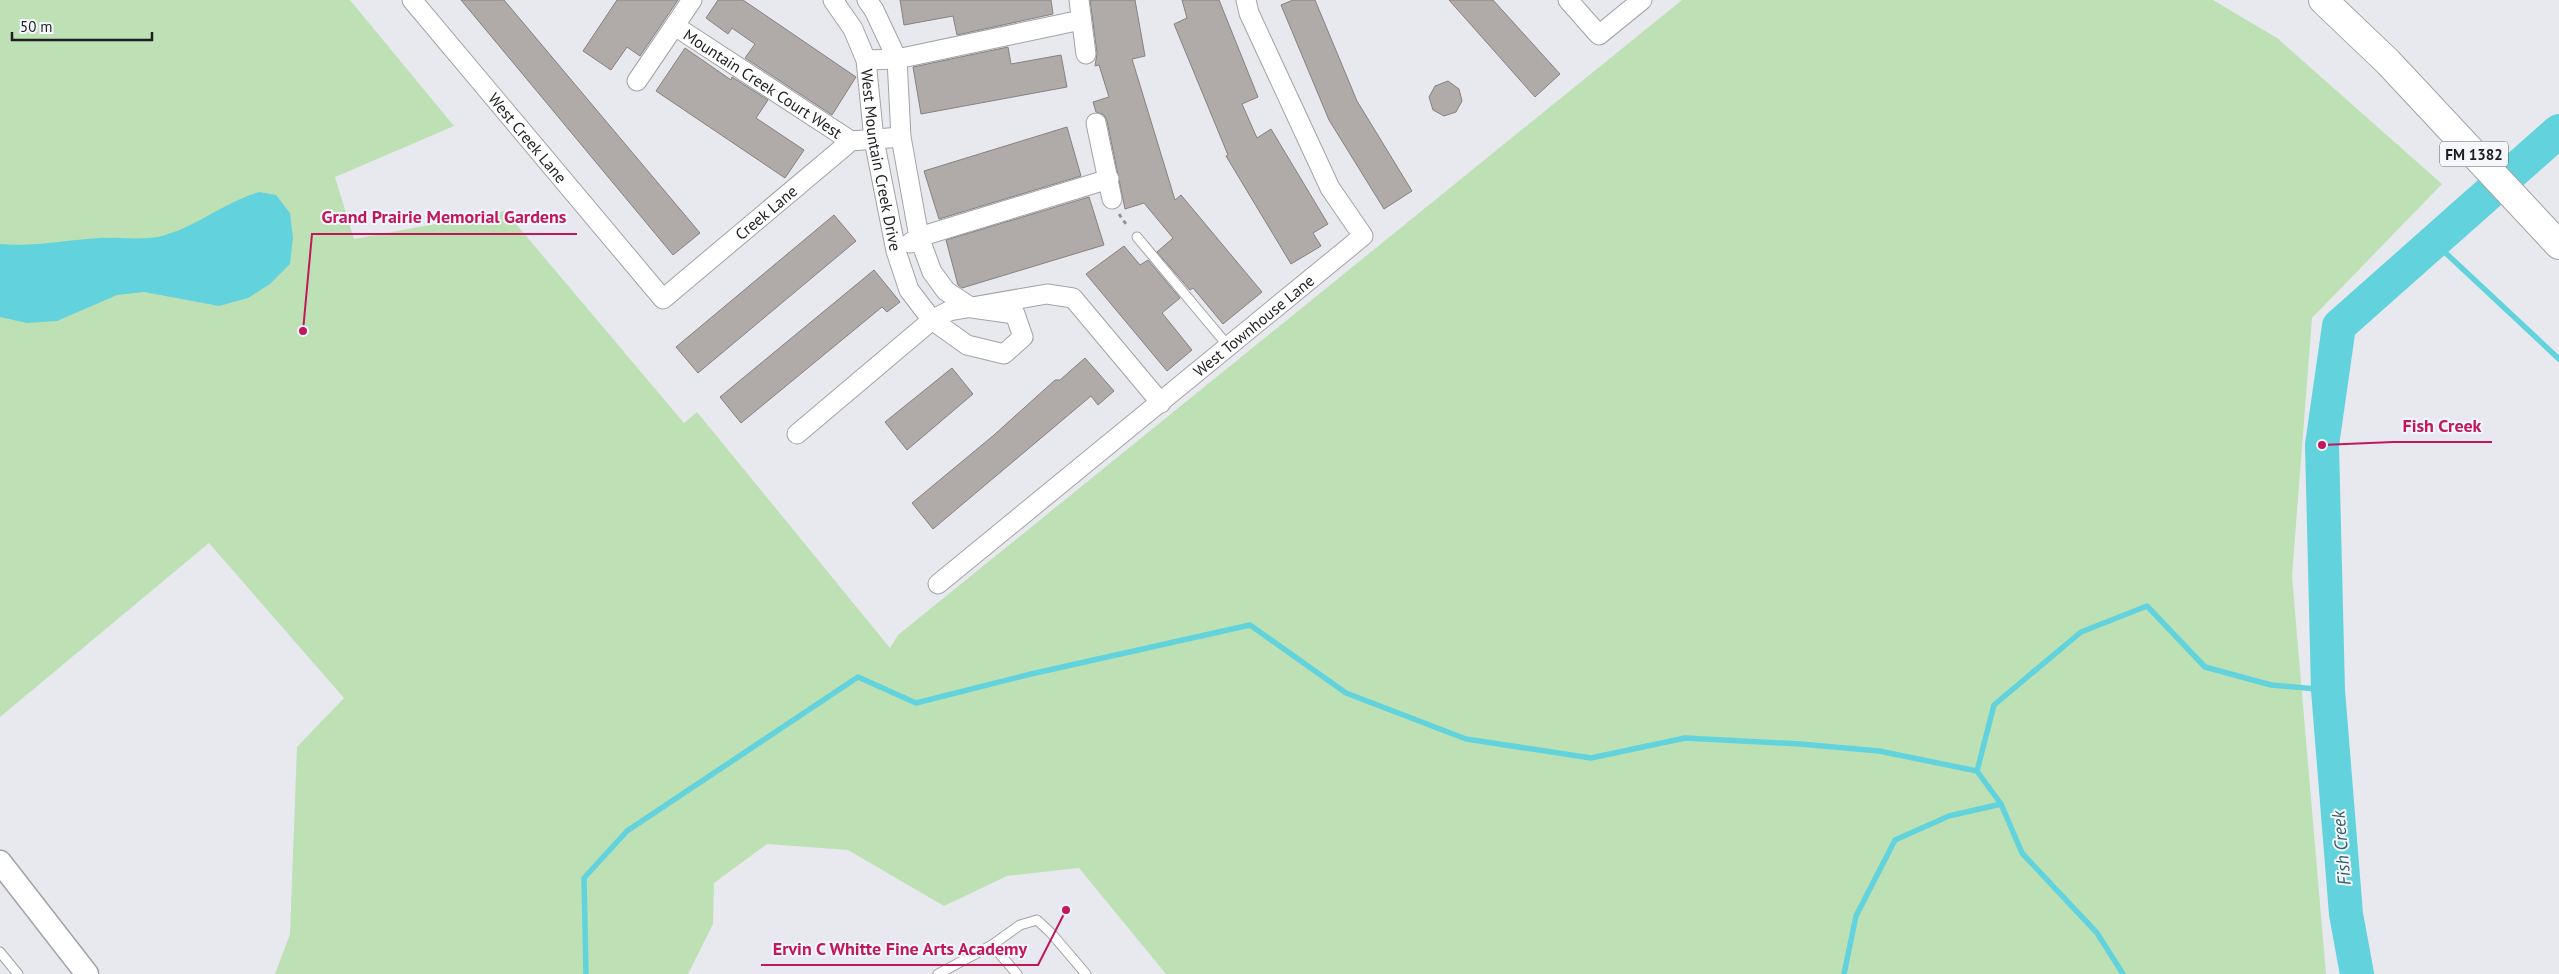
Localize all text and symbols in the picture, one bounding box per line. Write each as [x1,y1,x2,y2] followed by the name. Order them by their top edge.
[12,10,152,42] scale bar
[20,17,53,36] text: 50 m
[680,24,846,143] street label: Mountain Creek Court West
[857,68,906,253] street label: West Mountain Creek Drive
[484,89,571,187] street label: West Creek Lane
[2440,142,2508,166] road number: FM 1382
[731,181,801,244] street label: Creek Lane
[312,201,577,234] callout: Grand Prairie Memorial Gardens
[322,205,567,228] text: Grand Prairie Memorial Gardens
[1189,270,1318,381] street label: West Townhouse Lane
[2393,409,2492,442] callout: Fish Creek
[2403,414,2482,437] text: Fish Creek
[2326,809,2356,886] water label: Fish Creek
[761,932,1038,965] callout: Ervin C Whitte Fine Arts Academy
[773,937,1028,960] text: Ervin C Whitte Fine Arts Academy

